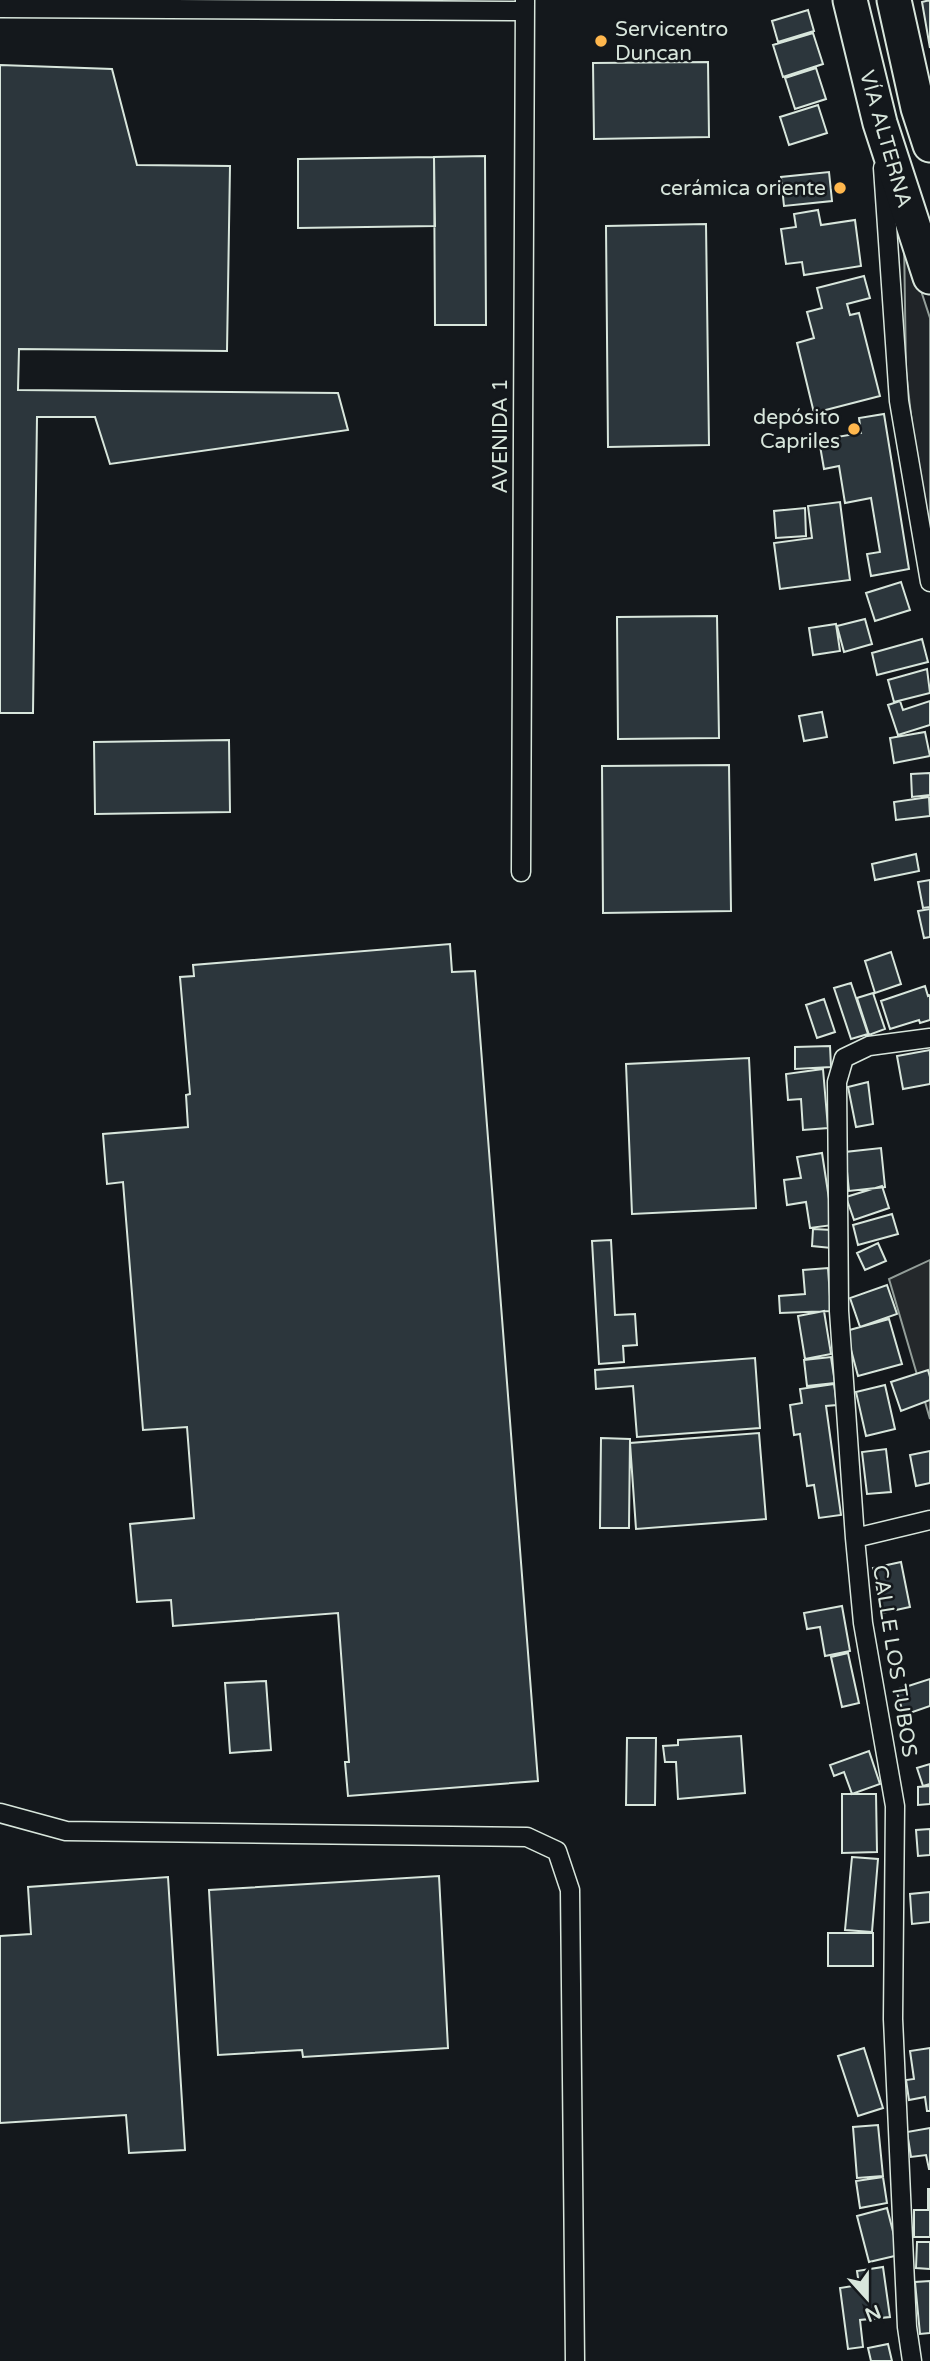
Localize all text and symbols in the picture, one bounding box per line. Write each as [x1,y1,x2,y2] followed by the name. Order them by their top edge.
[615,17,728,66] place label: Servicentro Duncan
[593,33,609,49] marker: Servicentro Duncan
[854,68,917,211] street label: VÍA ALTERNA
[660,176,826,201] place label: cerámica oriente
[832,180,848,196] marker: cerámica oriente
[488,378,513,494] street label: AVENIDA 1
[753,405,840,454] place label: depósito Capriles
[846,421,862,437] marker: depósito Capriles
[867,1563,922,1759] street label: CALLE LOS TUBOS
[832,2263,902,2333] north arrow
[862,2300,884,2326] text: N

